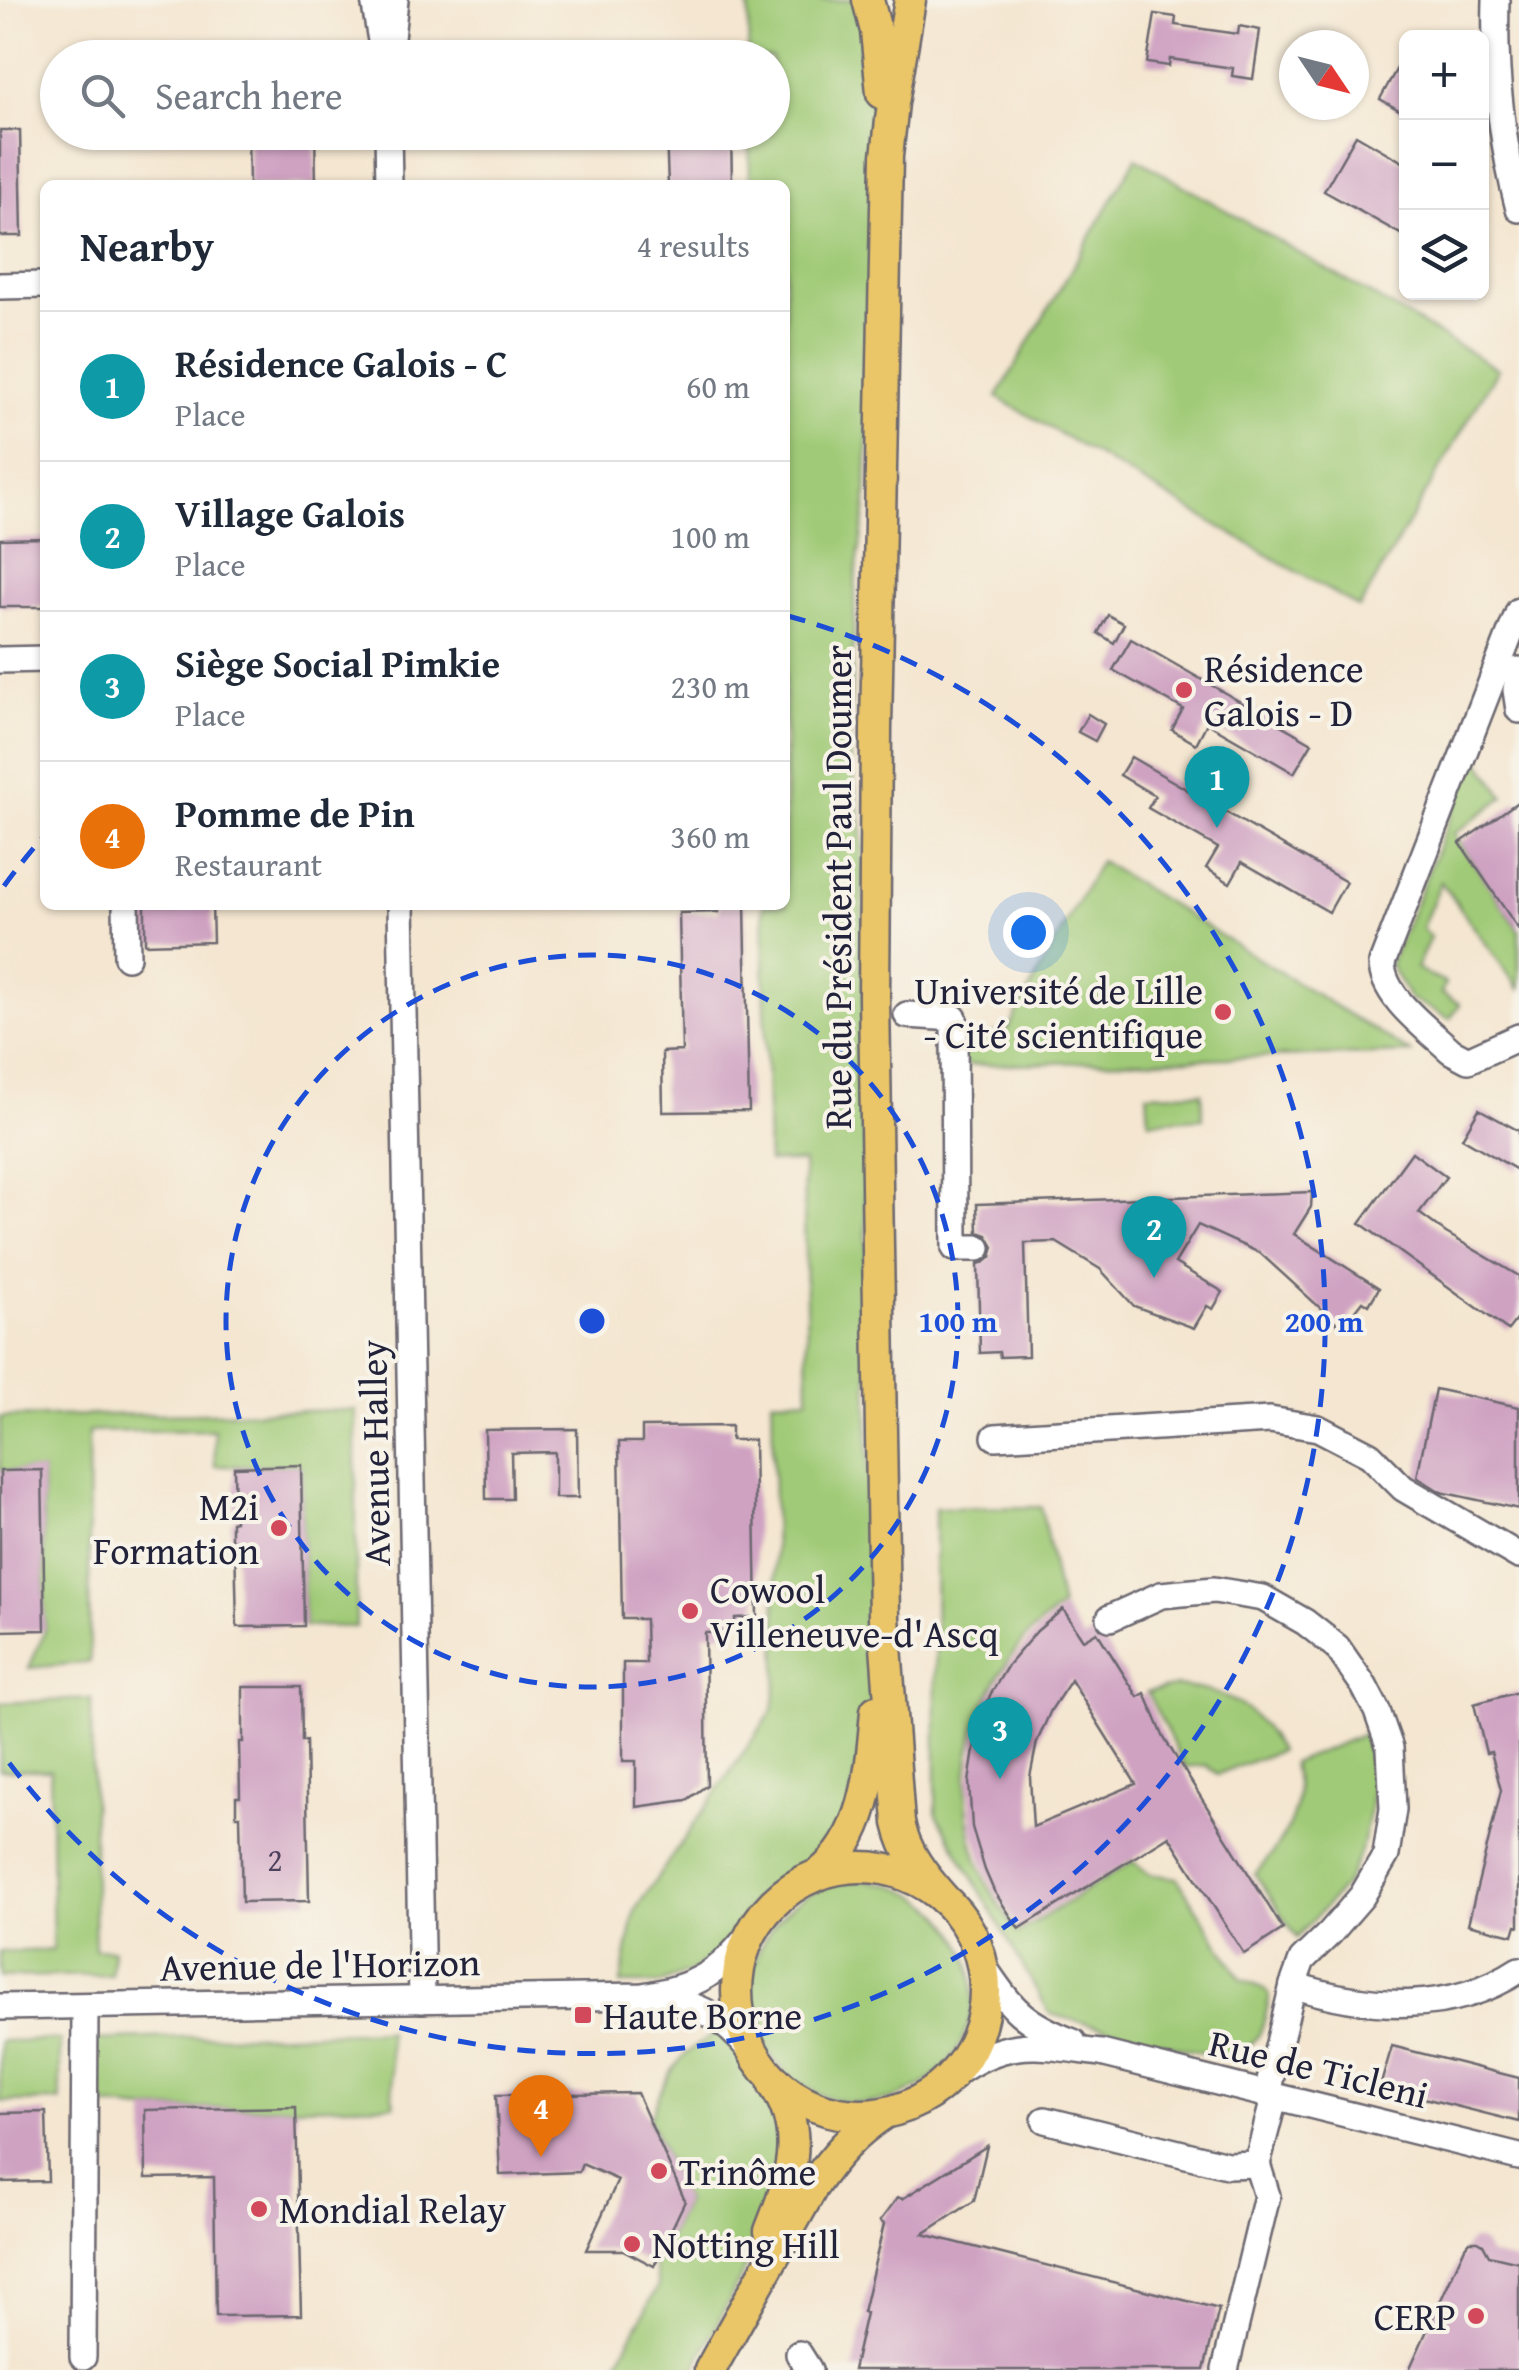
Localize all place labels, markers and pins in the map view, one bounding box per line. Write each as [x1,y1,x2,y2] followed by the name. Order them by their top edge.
[1204,640,1364,740] place label: Résidence Galois - D
[1173,679,1195,701] marker: Résidence Galois - D
[1184,746,1250,828] pin: 1
[914,962,1203,1062] place label: Université de Lille ‐ Cité scientifique
[1212,1001,1234,1023] marker: Université de Lille ‐ Cité scientifique
[1122,1196,1186,1278] pin: 2
[574,1303,610,1339] centre of rings
[93,1478,259,1578] place label: M2i Formation
[268,1517,290,1539] marker: M2i Formation
[710,1561,998,1661] place label: Cowool Villeneuve-d'Ascq
[679,1600,701,1622] marker: Cowool Villeneuve-d'Ascq
[968,1696,1032,1779] pin: 3
[603,1987,802,2043] place label: Haute Borne
[572,2004,594,2026] marker: Haute Borne
[508,2074,574,2157] pin: 4
[679,2143,816,2199] place label: Trinôme
[648,2160,670,2182] marker: Trinôme
[279,2181,506,2237] place label: Mondial Relay
[248,2198,270,2220] marker: Mondial Relay
[652,2216,840,2272] place label: Notting Hill
[621,2233,643,2255] marker: Notting Hill
[1374,2288,1456,2344] place label: CERP
[1465,2305,1487,2327] marker: CERP

